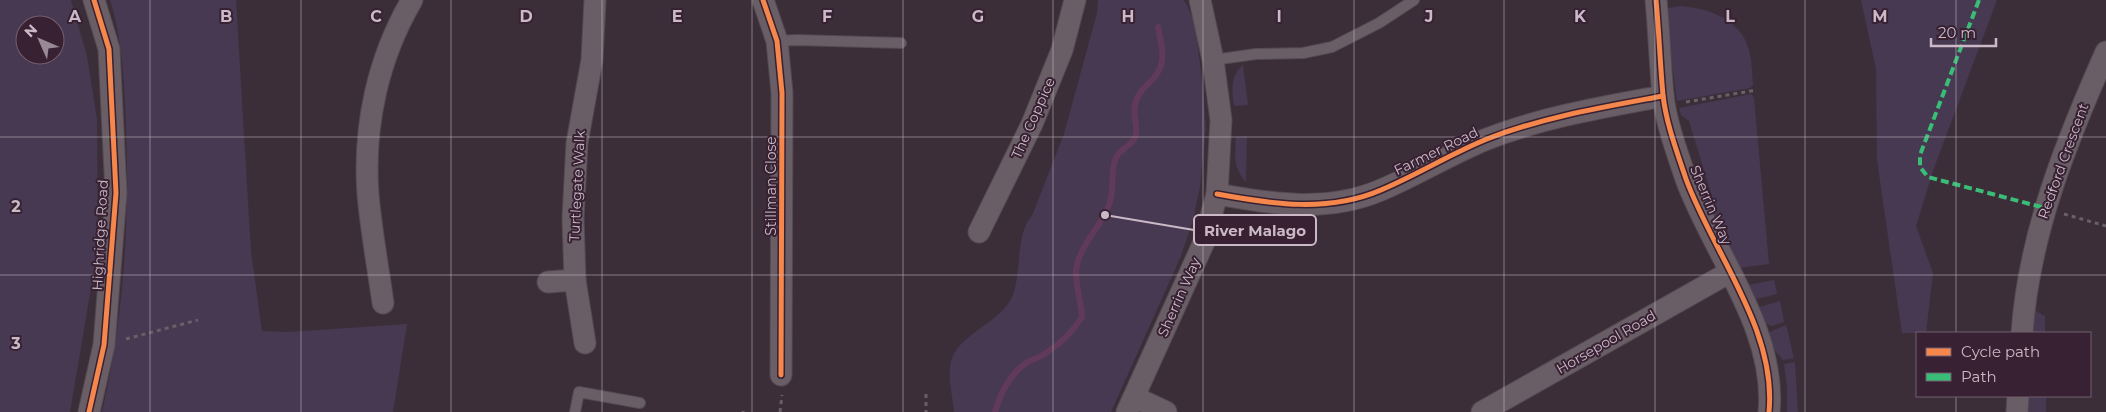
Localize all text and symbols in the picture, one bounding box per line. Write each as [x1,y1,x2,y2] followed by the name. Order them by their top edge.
[68,7,82,26] text: A
[220,7,232,26] text: B
[370,7,382,26] text: C
[519,7,533,26] text: D
[672,7,682,26] text: E
[822,7,832,26] text: F
[972,7,984,26] text: G
[1122,7,1134,26] text: H
[1276,7,1282,26] text: I
[1424,7,1433,26] text: J
[1574,7,1587,26] text: K
[1725,7,1735,26] text: L
[1872,7,1888,26] text: M
[15,15,65,65] north arrow
[1931,15,1996,47] scale bar
[20,20,41,41] text: N
[1938,23,1976,42] text: 20 m
[1007,75,1059,161] street label: The Coppice
[2034,100,2092,221] street label: Redford Crescent
[1391,123,1481,179] street label: Farmer Road
[565,129,589,242] street label: Turtlegate Walk
[762,136,780,236] street label: Stillman Close
[1686,162,1736,248] street label: Sherrin Way
[88,179,112,291] street label: Highridge Road
[11,197,21,216] text: 2
[1194,215,1316,245] callout: River Malago
[1204,221,1306,240] text: River Malago
[1154,254,1205,339] street label: Sherrin Way
[1553,306,1659,378] street label: Horsepool Road
[1916,332,2091,397] legend
[10,334,21,353] text: 3
[1961,342,2040,361] text: Cycle path
[1961,367,1997,386] text: Path

